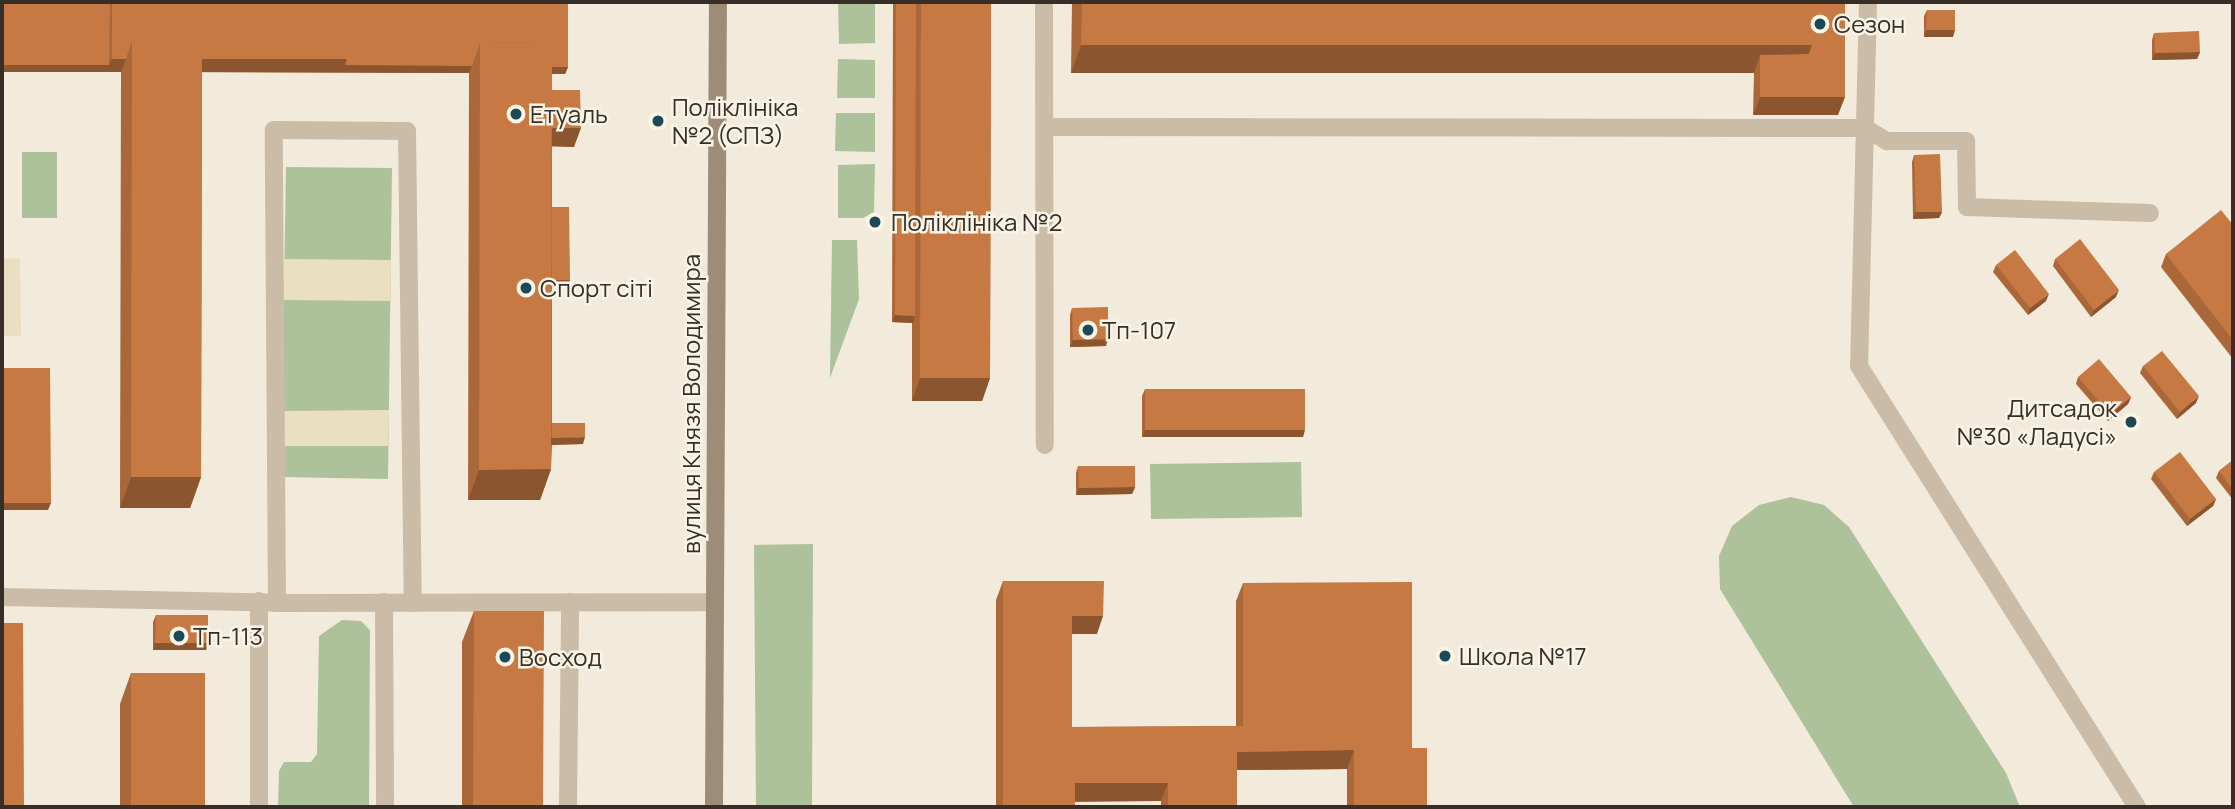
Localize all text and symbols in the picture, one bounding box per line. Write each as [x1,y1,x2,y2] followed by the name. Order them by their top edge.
[1834,10,1905,38] place label: Сезон
[1812,16,1828,32] marker: Сезон
[672,93,798,149] place label: Поліклініка №2 (СПЗ)
[530,100,608,128] place label: Етуаль
[508,106,524,122] marker: Етуаль
[650,113,666,129] marker: Поліклініка №2 (СПЗ)
[891,208,1062,236] place label: Поліклініка №2
[865,212,885,232] marker: Поліклініка №2
[677,254,705,554] street label: вулиця Князя Володимира
[540,274,653,302] place label: Спорт сiтi
[518,280,534,296] marker: Спорт сiтi
[1102,316,1176,344] place label: Тп-107
[1080,322,1096,338] marker: Тп-107
[1957,394,2117,450] place label: Дитсадок №30 «Ладусі»
[2123,414,2139,430] marker: Дитсадок №30 «Ладусі»
[193,622,263,650] place label: Тп-113
[171,628,187,644] marker: Тп-113
[1459,642,1587,670] place label: Школа №17
[519,643,602,671] place label: Восход
[1437,648,1453,664] marker: Школа №17
[497,649,513,665] marker: Восход

